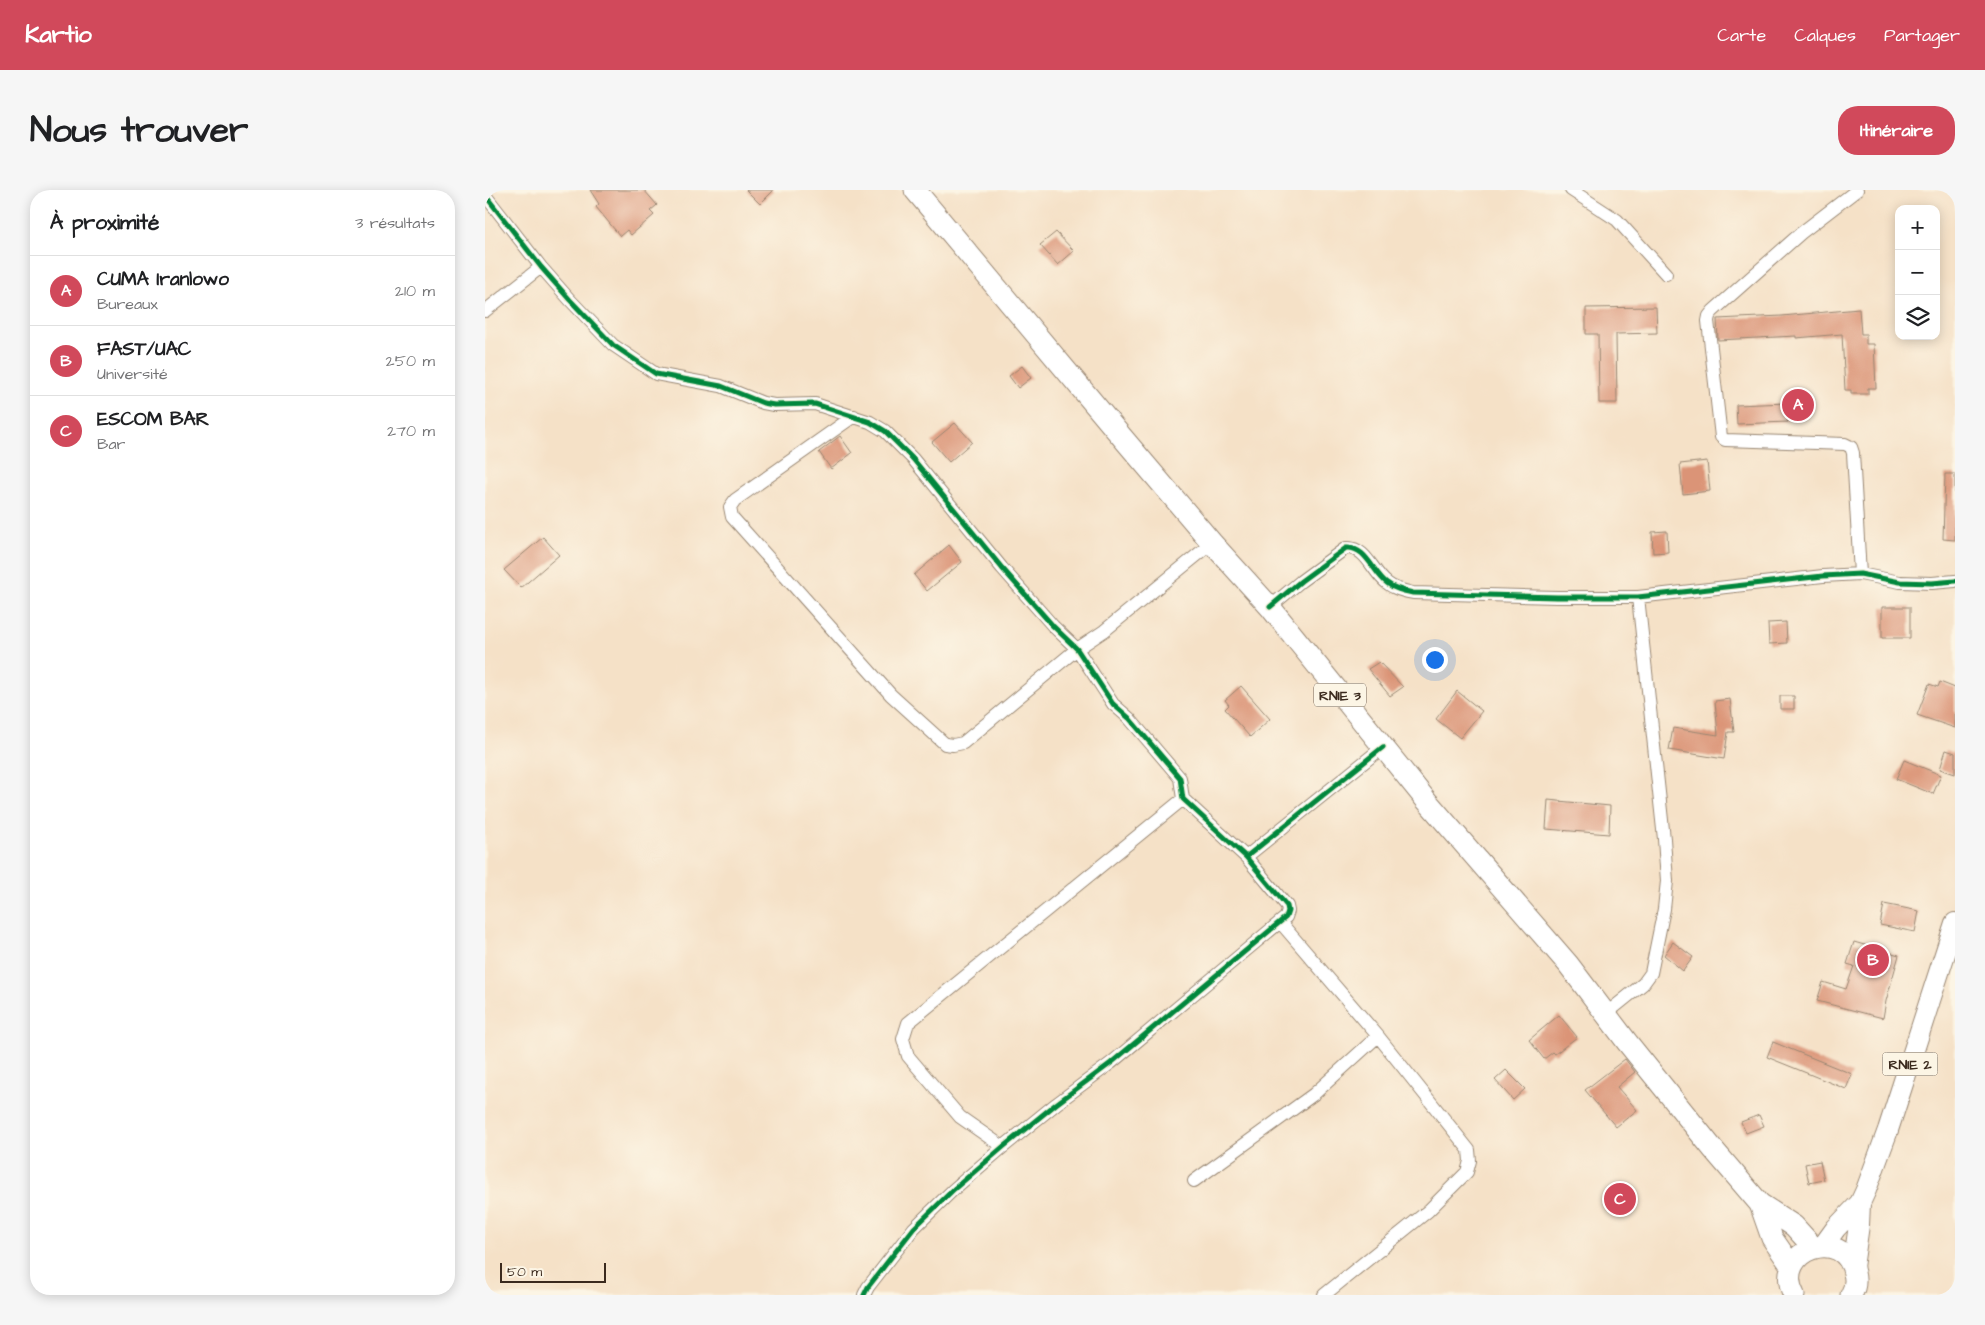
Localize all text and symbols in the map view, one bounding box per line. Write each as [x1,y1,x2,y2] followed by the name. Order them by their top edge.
[25,18,92,52] text: Kartio
[1717,23,1766,48] text: Carte
[1794,23,1856,48] text: Calques
[1884,23,1960,48] text: Partager
[30,106,248,155] text: Nous trouver
[1838,106,1955,155] button: Itinéraire
[1895,205,1940,340] map controls
[1895,205,1940,250] button: +
[50,208,159,237] text: À proximité
[355,212,435,234] text: 3 résultats
[1895,250,1940,295] button: −
[97,266,229,293] text: CUMA Iranlowo
[61,280,71,302] text: A
[395,280,435,302] text: 210 m
[97,293,158,315] text: Bureaux
[1895,295,1940,340] button: layers
[97,336,191,363] text: FAST/UAC
[60,350,72,372] text: B
[386,350,435,372] text: 250 m
[97,363,168,385] text: Université
[1782,386,1814,424] pin: A
[97,406,209,433] text: ESCOM BAR
[60,420,72,442] text: C
[387,420,435,442] text: 270 m
[97,433,125,455] text: Bar
[1422,647,1448,673] your location
[1314,684,1366,706] road number: RNIE 3
[1857,941,1889,979] pin: B
[1883,1052,1937,1076] road number: RNIE 2
[1604,1180,1636,1218] pin: C
[500,1260,606,1283] scale bar
[507,1262,542,1282] text: 50 m

